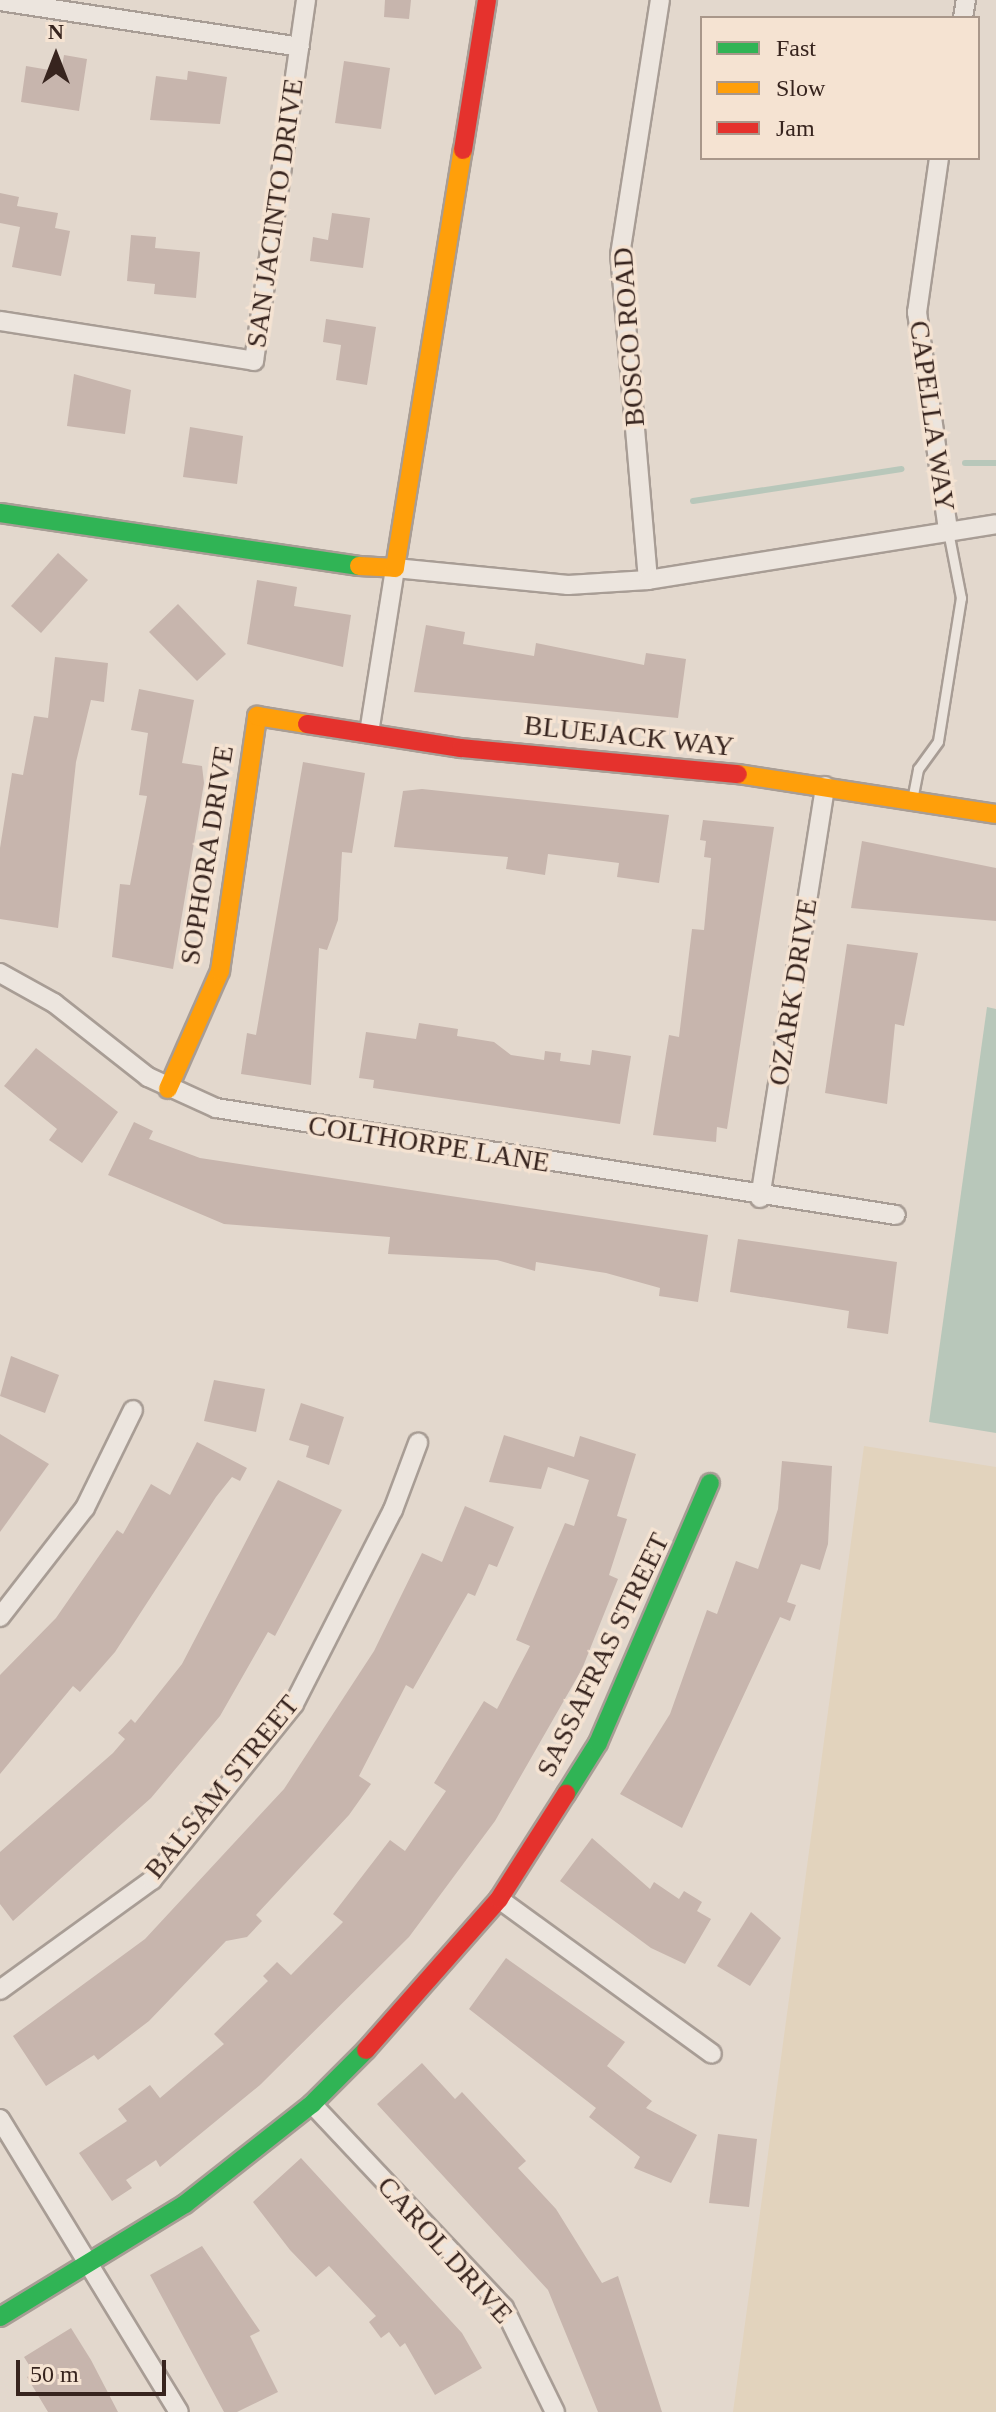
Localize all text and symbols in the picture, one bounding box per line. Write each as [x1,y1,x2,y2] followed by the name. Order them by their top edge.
[16,16,96,96] north arrow
[700,16,980,160] legend
[48,19,64,44] text: N
[776,35,816,61] text: Fast
[776,75,825,101] text: Slow
[239,76,311,350] street label: SAN JACINTO DRIVE
[776,115,815,141] text: Jam
[606,246,652,428] street label: BOSCO ROAD
[902,318,962,514] street label: CAPELLA WAY
[522,708,736,764] street label: BLUEJACK WAY
[173,742,241,968] street label: SOPHORA DRIVE
[762,896,824,1088] street label: OZARK DRIVE
[306,1108,552,1180] street label: COLTHORPE LANE
[529,1528,677,1782] street label: SASSAFRAS STREET
[138,1688,306,1886] street label: BALSAM STREET
[370,2169,520,2331] street label: CAROL DRIVE
[20,2344,170,2394] scale bar
[30,2361,79,2387] text: 50 m

